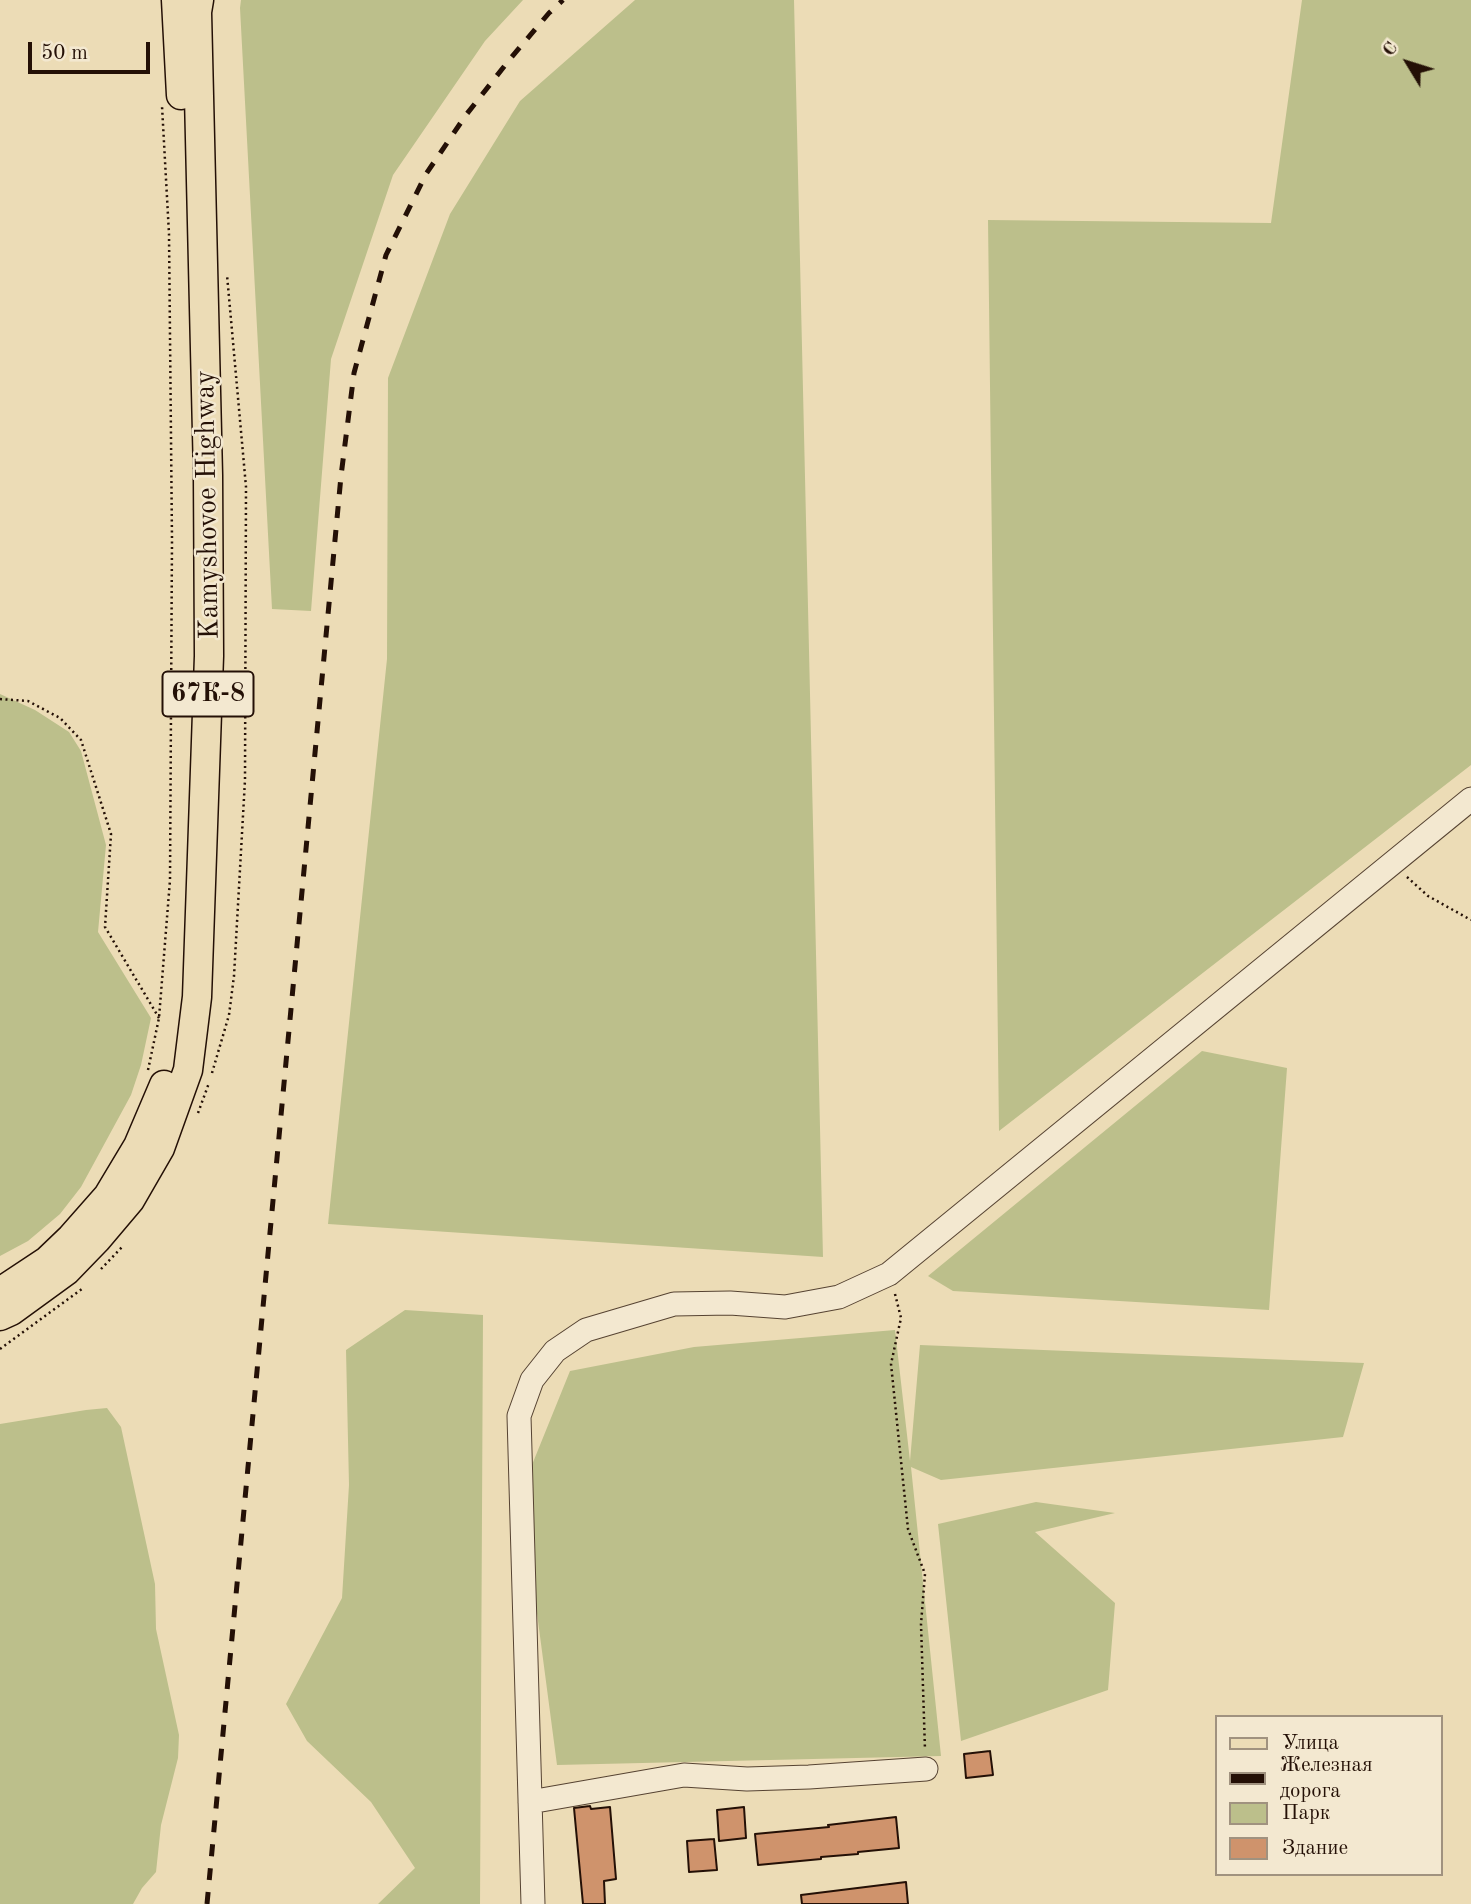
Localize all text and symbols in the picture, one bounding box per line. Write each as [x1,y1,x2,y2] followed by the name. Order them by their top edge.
[32,28,154,72] scale bar
[1373,28,1443,98] north arrow
[1380,39,1402,61] text: С
[41,43,88,64] text: 50 m
[189,370,227,640] street label: Kamyshovoe Highway
[162,672,254,716] road number: 67К-8
[1216,1715,1443,1876] legend
[1282,1733,1339,1754] text: Улица
[1280,1755,1373,1802] text: Железная дорога
[1282,1803,1330,1824] text: Парк
[1282,1838,1348,1859] text: Здание

